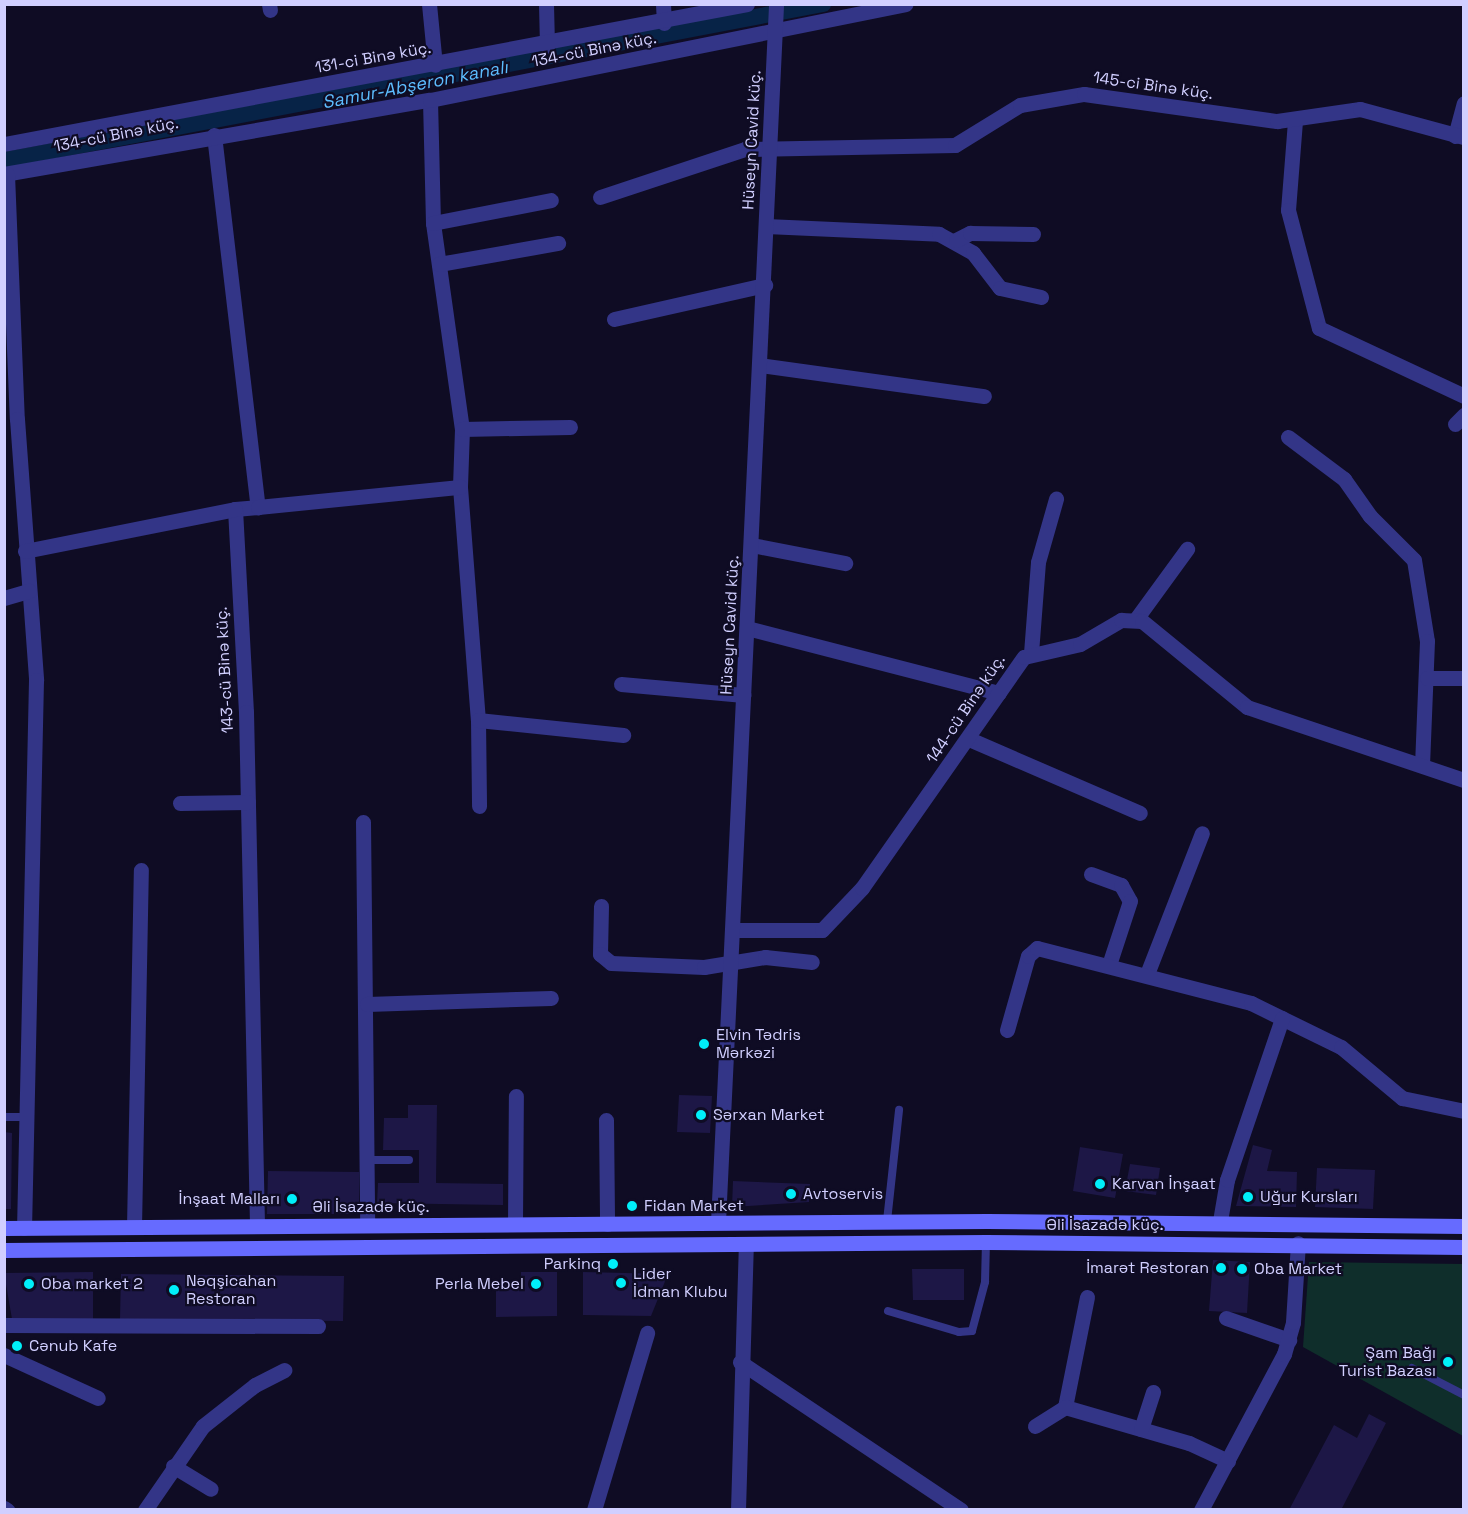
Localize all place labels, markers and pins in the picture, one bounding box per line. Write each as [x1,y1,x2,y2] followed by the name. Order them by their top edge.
[716,1025,801,1063] place label: Elvin Tədris Mərkəzi
[697,1037,711,1051] marker: Elvin Tədris Mərkəzi
[713,1105,824,1125] place label: Sərxan Market
[694,1108,708,1122] marker: Sərxan Market
[1112,1174,1216,1194] place label: Karvan İnşaat
[1093,1177,1107,1191] marker: Karvan İnşaat
[803,1184,883,1204] place label: Avtoservis
[784,1187,798,1201] marker: Avtoservis
[1260,1187,1358,1207] place label: Uğur Kursları
[179,1189,280,1209] place label: İnşaat Malları
[1241,1190,1255,1204] marker: Uğur Kursları
[285,1192,299,1206] marker: İnşaat Malları
[644,1196,744,1216] place label: Fidan Market
[625,1199,639,1213] marker: Fidan Market
[544,1254,601,1274] place label: Parkinq
[606,1257,620,1271] marker: Parkinq
[1086,1258,1209,1278] place label: İmarət Restoran
[1254,1259,1342,1279] place label: Oba Market
[1214,1261,1228,1275] marker: İmarət Restoran
[1235,1262,1249,1276] marker: Oba Market
[633,1264,728,1302] place label: Lider İdman Klubu
[186,1271,276,1309] place label: Nəqşicahan Restoran
[41,1274,143,1294] place label: Oba market 2
[435,1274,524,1294] place label: Perla Mebel
[614,1276,628,1290] marker: Lider İdman Klubu
[22,1277,36,1291] marker: Oba market 2
[529,1277,543,1291] marker: Perla Mebel
[167,1283,181,1297] marker: Nəqşicahan Restoran
[29,1336,117,1356] place label: Cənub Kafe
[10,1339,24,1353] marker: Cənub Kafe
[1339,1343,1436,1381] place label: Şam Bağı Turist Bazası
[1441,1355,1455,1369] marker: Şam Bağı Turist Bazası

